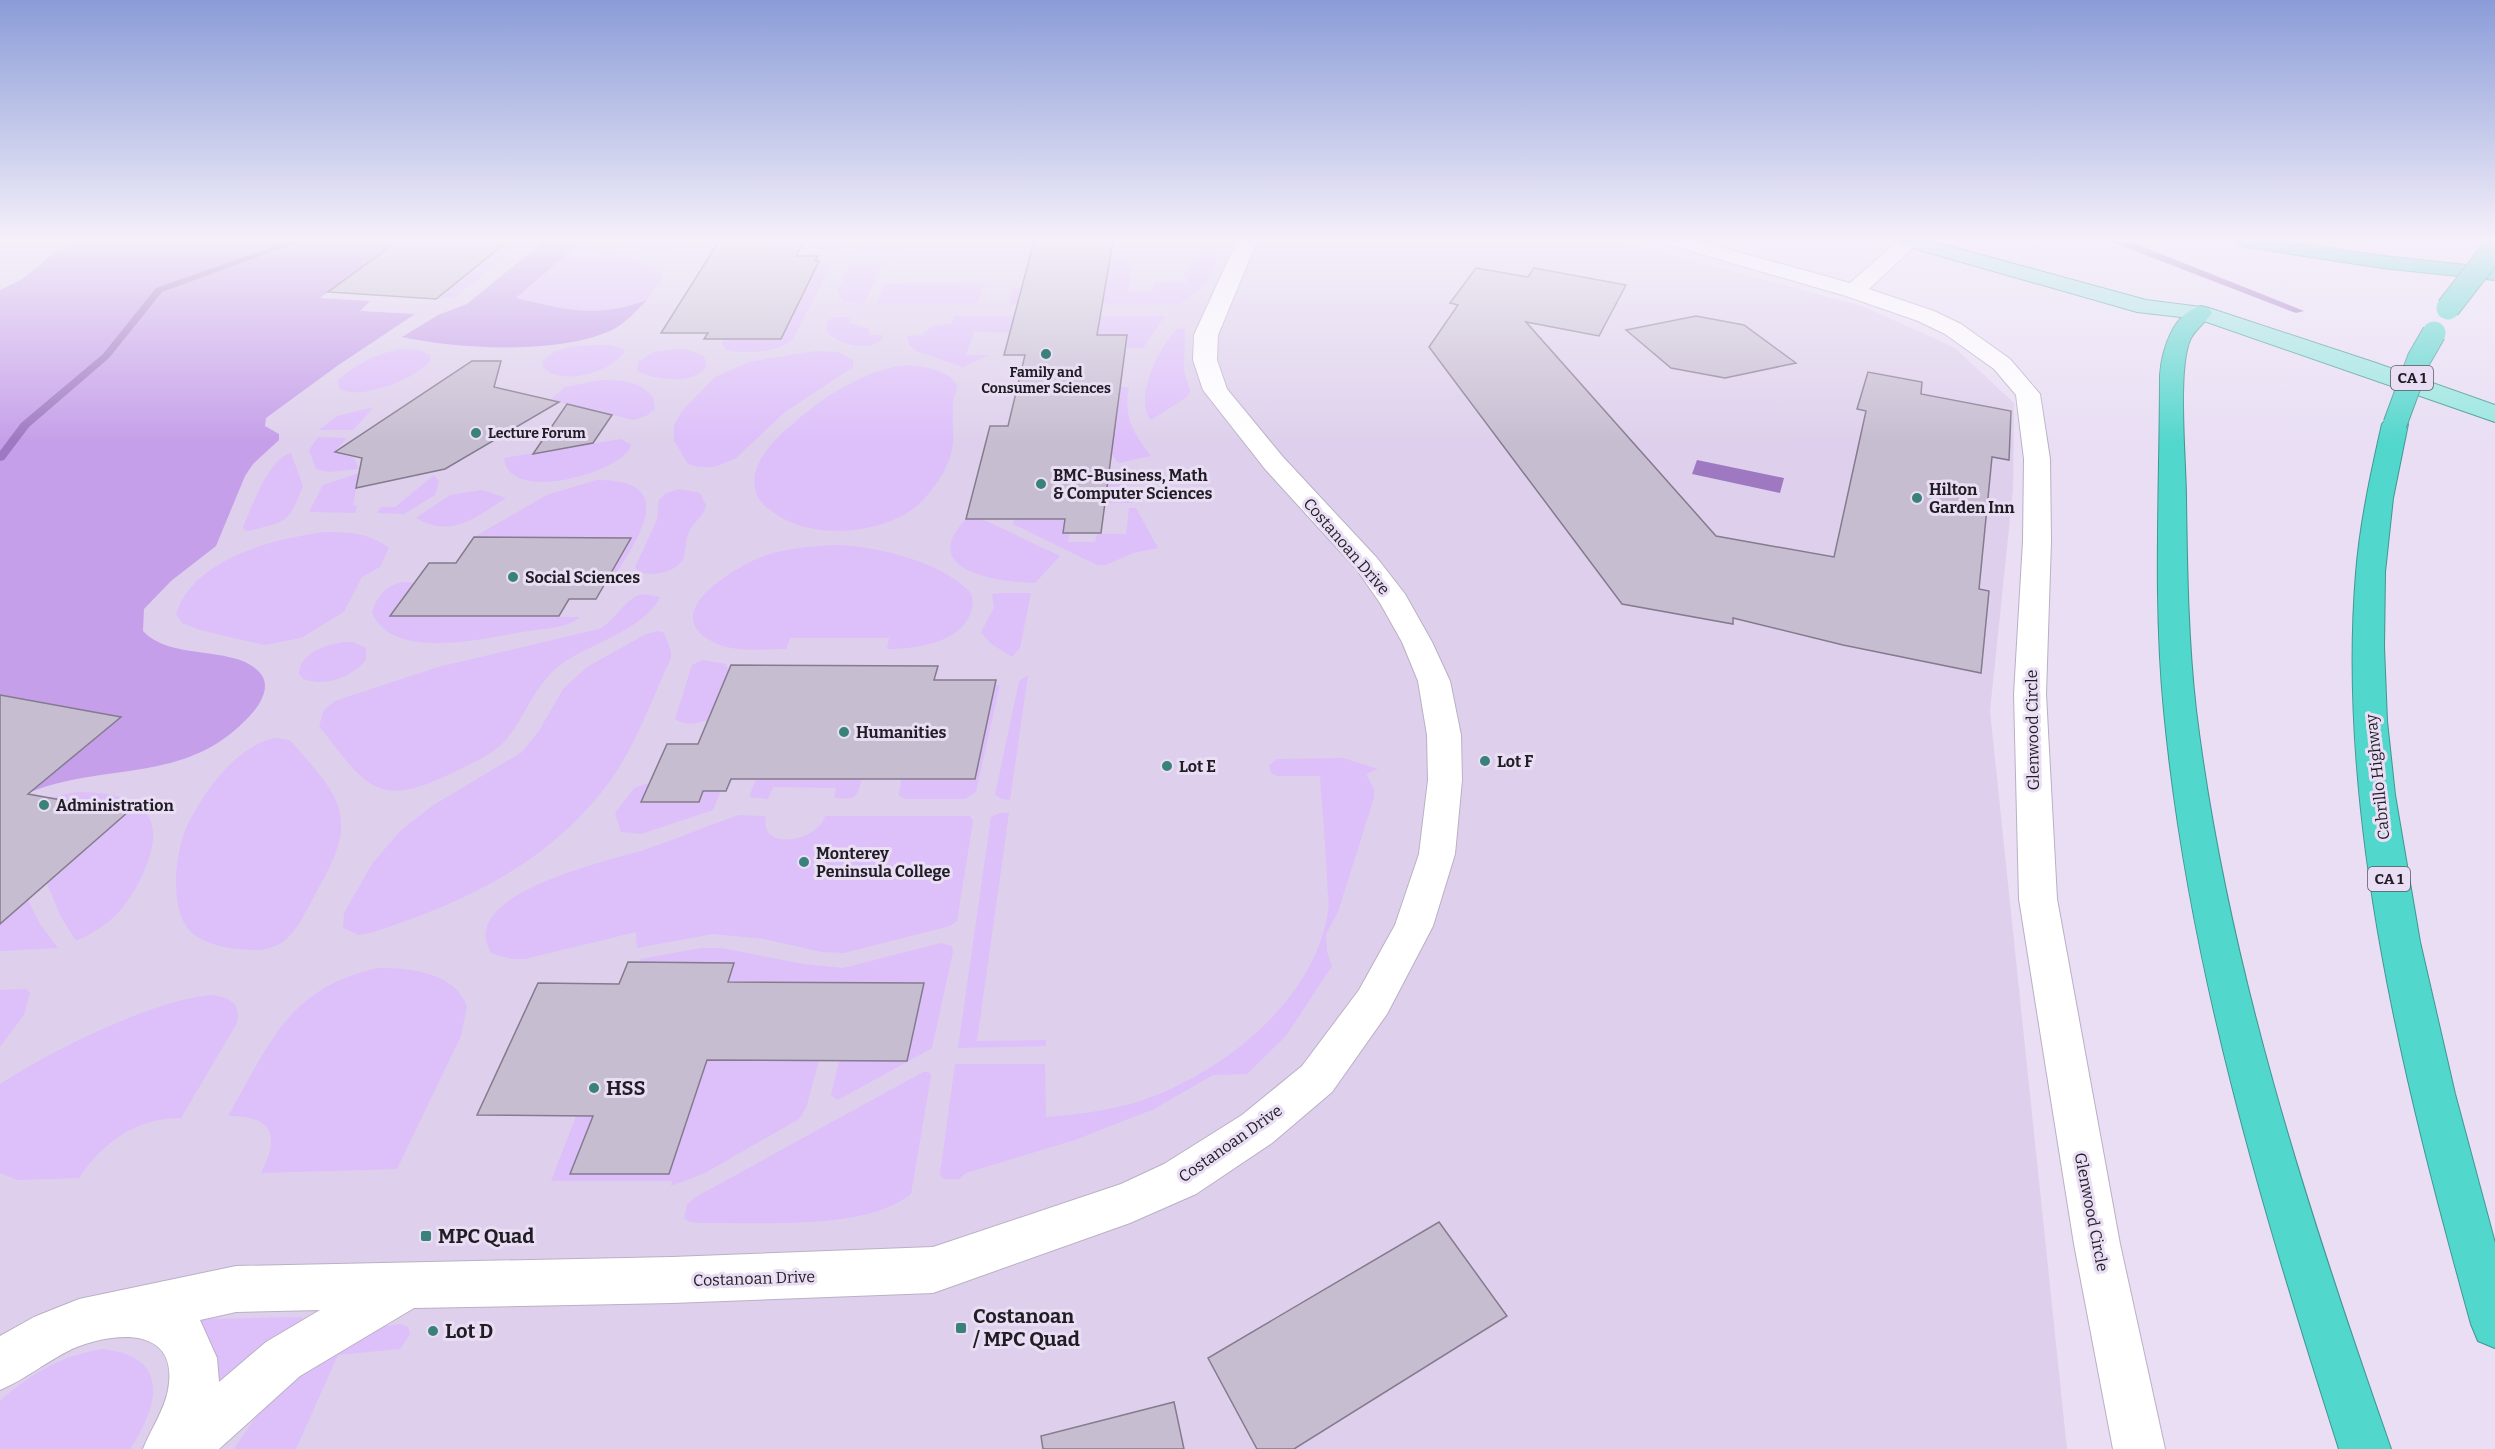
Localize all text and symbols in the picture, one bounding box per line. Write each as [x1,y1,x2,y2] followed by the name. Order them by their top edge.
[1039,347,1053,361] marker: Family and Consumer Sciences
[981,364,1111,397] place label: Family and Consumer Sciences
[2391,366,2433,390] road number: CA 1
[488,425,586,442] place label: Lecture Forum
[469,426,483,440] marker: Lecture Forum
[1053,466,1212,503] place label: BMC-Business, Math & Computer Sciences
[1034,477,1048,491] marker: BMC-Business, Math & Computer Sciences
[1929,480,2015,517] place label: Hilton Garden Inn
[1910,491,1924,505] marker: Hilton Garden Inn
[1299,494,1394,599] street label: Costanoan Drive
[525,568,640,587] place label: Social Sciences
[506,570,520,584] marker: Social Sciences
[2022,669,2043,791] street label: Glenwood Circle
[2361,713,2394,841] street label: Cabrillo Highway
[856,723,947,742] place label: Humanities
[837,725,851,739] marker: Humanities
[1497,752,1533,771] place label: Lot F
[1478,754,1492,768] marker: Lot F
[1179,757,1216,776] place label: Lot E
[1160,759,1174,773] marker: Lot E
[56,796,174,815] place label: Administration
[37,798,51,812] marker: Administration
[816,844,950,881] place label: Monterey Peninsula College
[797,855,811,869] marker: Monterey Peninsula College
[2368,867,2410,891] road number: CA 1
[606,1076,645,1100] place label: HSS
[587,1081,601,1095] marker: HSS
[1175,1101,1286,1186] street label: Costanoan Drive
[2071,1151,2112,1273] street label: Glenwood Circle
[438,1224,534,1248] place label: MPC Quad
[419,1229,433,1243] marker: MPC Quad
[693,1267,815,1290] street label: Costanoan Drive
[972,1304,1080,1351] place label: Costanoan / MPC Quad
[445,1319,493,1343] place label: Lot D
[954,1321,968,1335] marker: Costanoan / MPC Quad
[426,1324,440,1338] marker: Lot D

